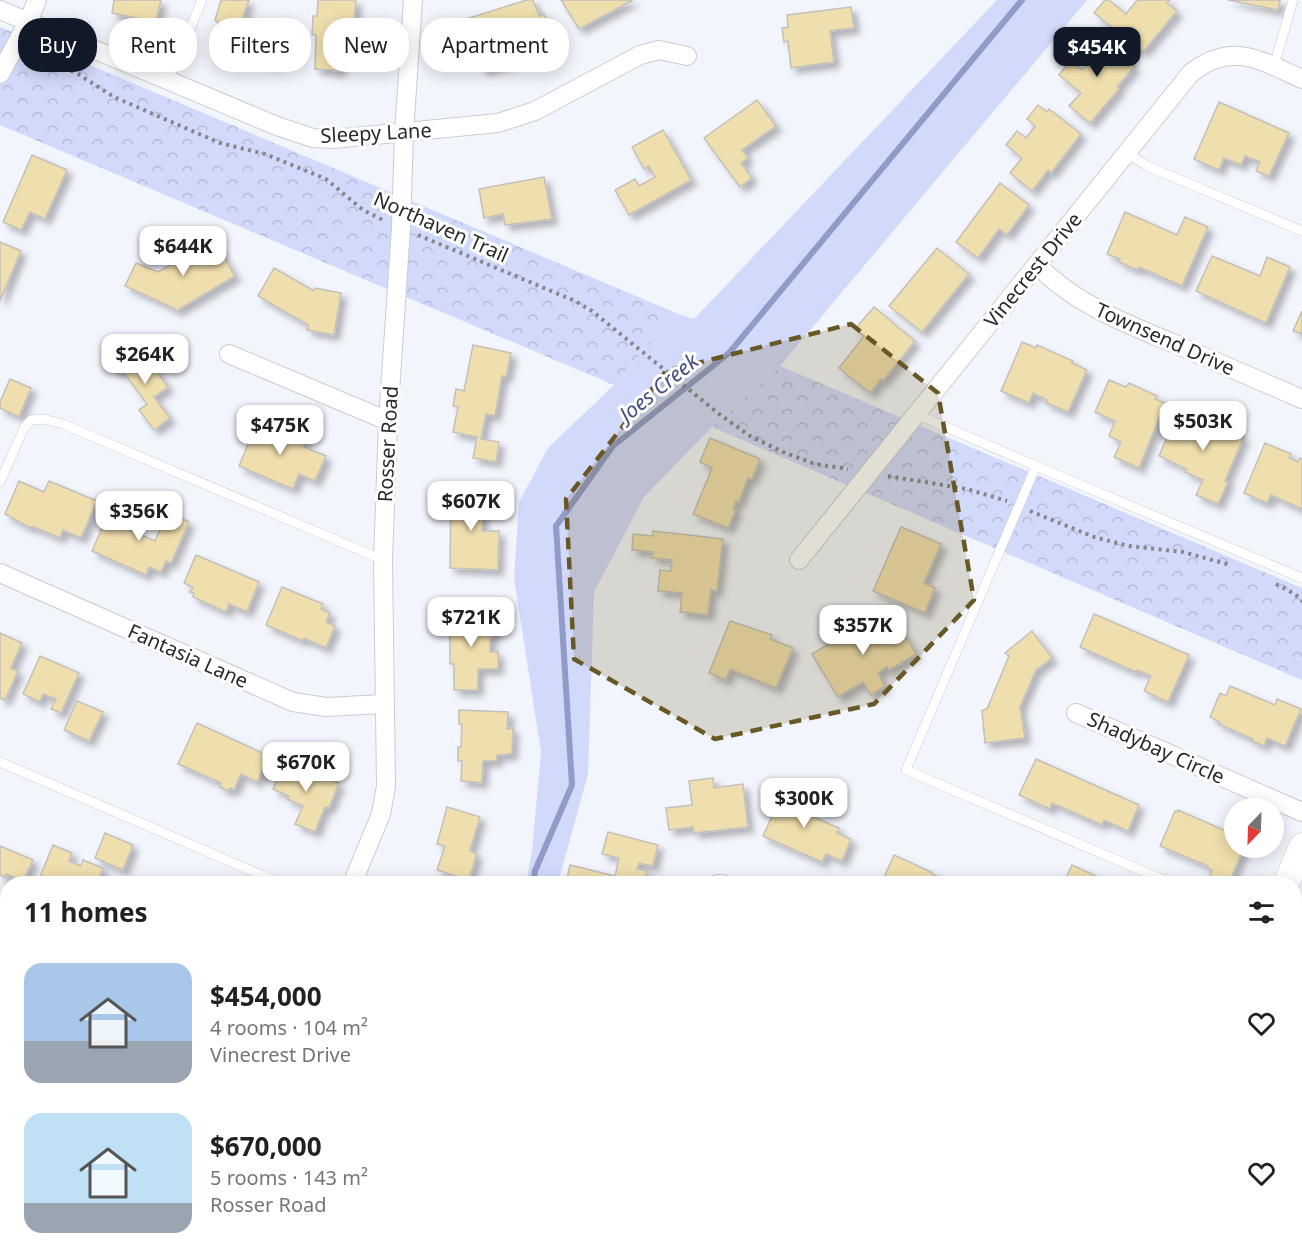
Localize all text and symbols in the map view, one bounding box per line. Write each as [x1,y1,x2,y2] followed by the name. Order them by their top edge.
[18,18,97,72] chip: Buy
[109,18,197,72] chip: Rent
[209,18,311,72] chip: Filters
[323,18,409,72] chip: New
[421,18,569,72] chip: Apartment
[1055,27,1139,78] pin: $454K
[1067,33,1127,60] text: $454K
[320,116,432,149] street label: Sleepy Lane
[370,185,513,268] street label: Northaven Trail
[978,206,1087,333] street label: Vinecrest Drive
[141,226,225,277] pin: $644K
[153,232,213,259] text: $644K
[1091,296,1239,381] street label: Townsend Drive
[103,334,187,385] pin: $264K
[115,340,175,367] text: $264K
[610,346,705,430] water label: Joes Creek
[371,385,404,503] street label: Rosser Road
[1161,401,1245,452] pin: $503K
[238,405,322,456] pin: $475K
[1173,407,1233,434] text: $503K
[250,411,310,438] text: $475K
[429,481,513,532] pin: $607K
[441,487,501,514] text: $607K
[97,491,181,542] pin: $356K
[109,497,169,524] text: $356K
[429,597,513,648] pin: $721K
[441,603,501,630] text: $721K
[821,605,905,656] pin: $357K
[833,611,893,638] text: $357K
[124,617,253,694] street label: Fantasia Lane
[1083,705,1229,790] street label: Shadybay Circle
[264,742,348,793] pin: $670K
[276,748,336,775] text: $670K
[762,778,846,829] pin: $300K
[774,784,834,811] text: $300K
[1224,798,1284,858] north arrow
[1224,798,1284,858] map controls
[24,894,148,930] text: 11 homes
[1245,896,1278,929] icon: filters
[210,978,322,1014] text: $454,000
[72,987,144,1059] icon: home
[1245,1007,1278,1040] icon: heart
[210,1014,368,1041] text: 4 rooms · 104 m²
[210,1041,351,1068] text: Vinecrest Drive
[210,1128,322,1164] text: $670,000
[72,1137,144,1209] icon: home
[1245,1157,1278,1190] icon: heart
[210,1164,368,1191] text: 5 rooms · 143 m²
[210,1191,327,1218] text: Rosser Road

